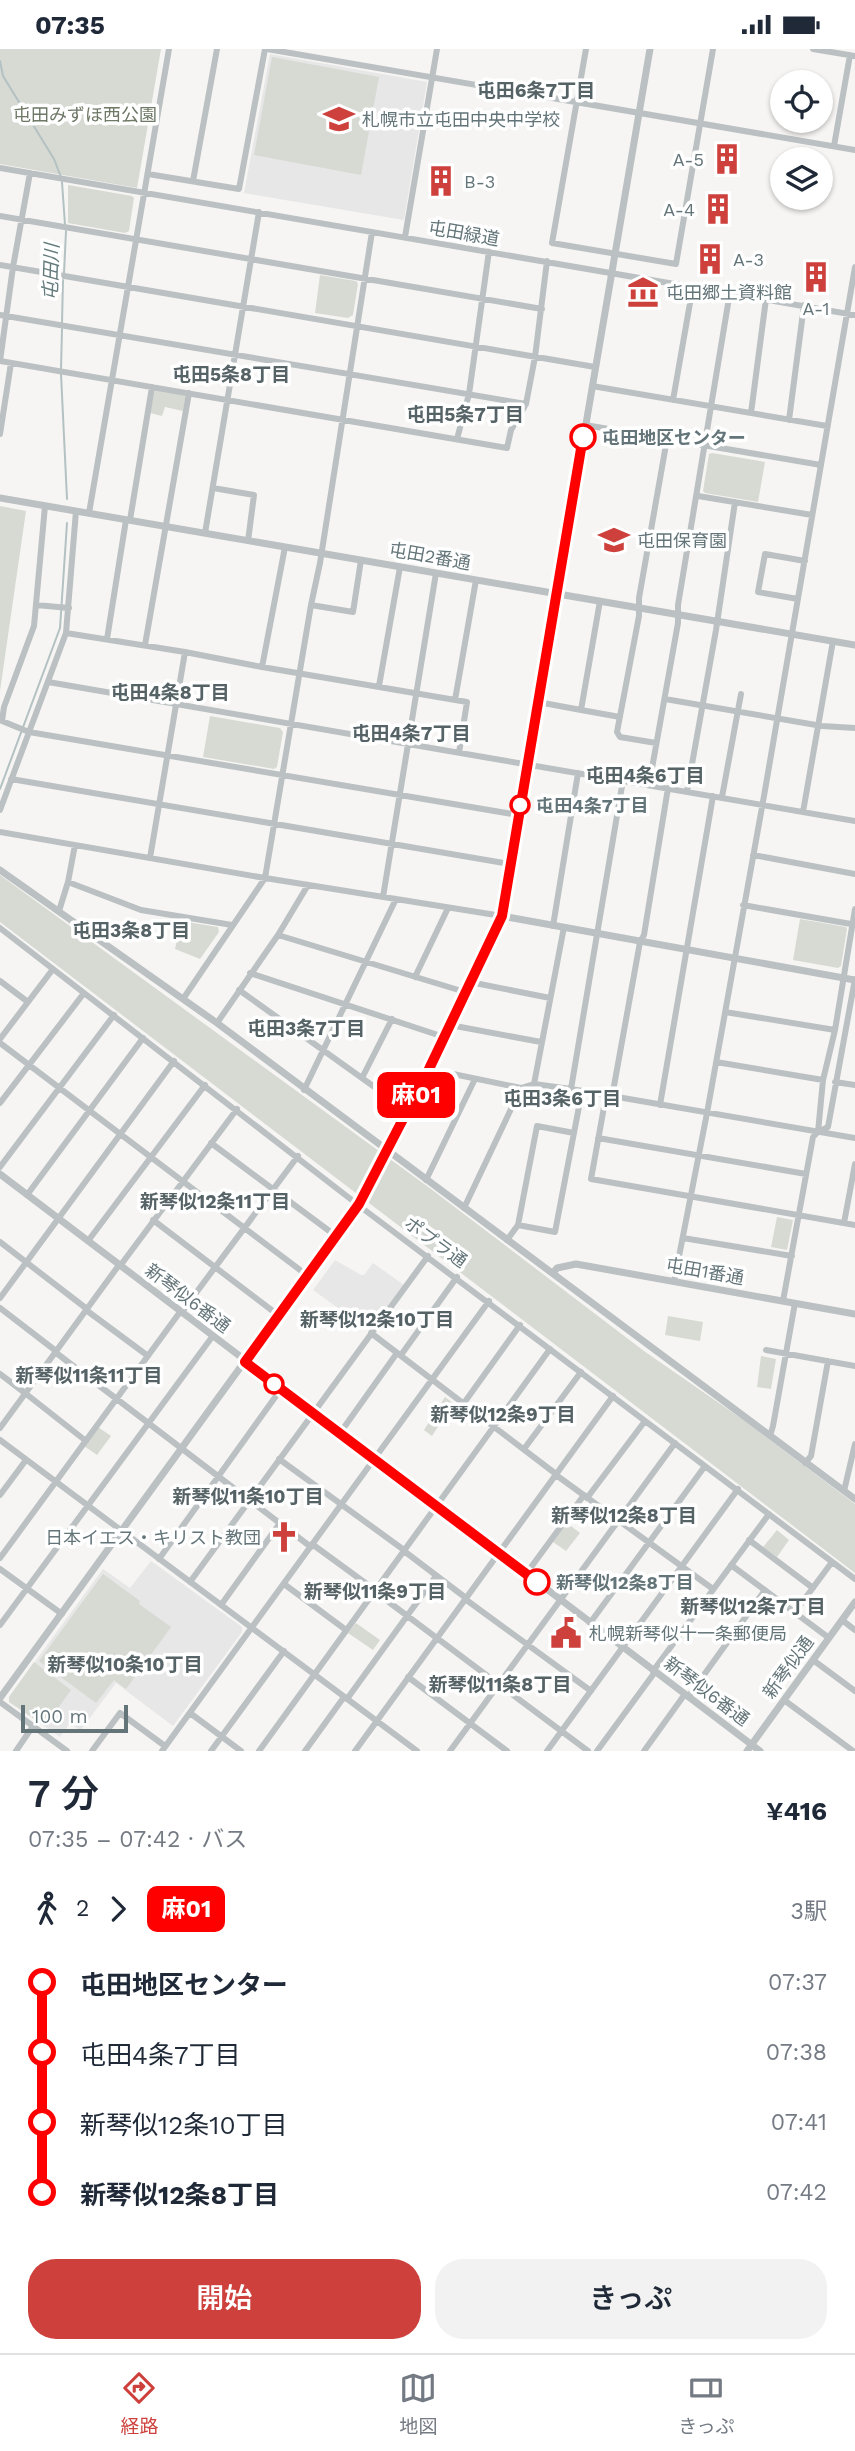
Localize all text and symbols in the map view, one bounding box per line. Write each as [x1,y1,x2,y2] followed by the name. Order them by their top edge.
[35,10,105,40] text: 07:35
[770,70,833,210] map controls
[770,70,833,133] button: locate
[477,79,595,102] district label: 屯田6条7丁目
[322,102,356,136] school or university icon: 札幌市立屯田中央中学校
[13,104,157,125] park label: 屯田みずほ西公園
[362,109,560,130] place label: 札幌市立屯田中央中学校
[710,142,744,176] building icon: A-5
[770,147,833,210] button: layers
[673,149,704,170] place label: A-5
[424,164,458,198] building icon: B-3
[464,171,495,192] place label: B-3
[701,192,735,226] building icon: A-4
[663,199,695,220] place label: A-4
[427,216,501,250] street label: 屯田緑道
[39,241,64,301] water label: 屯田川
[693,242,727,276] building icon: A-3
[733,249,764,270] place label: A-3
[799,260,833,294] building icon: A-1
[626,275,660,309] museum icon: 屯田郷土資料館
[666,282,792,303] place label: 屯田郷土資料館
[803,298,829,319] place label: A-1
[172,363,290,386] district label: 屯田5条8丁目
[406,403,524,426] district label: 屯田5条7丁目
[570,424,596,450] marker: 屯田地区センター
[602,427,746,448] place label: 屯田地区センター
[597,523,631,557] school or university icon: 屯田保育園
[637,530,727,551] place label: 屯田保育園
[388,538,472,574] street label: 屯田2番通
[110,681,230,704] district label: 屯田4条8丁目
[352,722,470,745] district label: 屯田4条7丁目
[586,764,704,787] district label: 屯田4条6丁目
[510,795,530,815] marker: 屯田4条7丁目
[536,795,649,816] place label: 屯田4条7丁目
[72,919,190,942] district label: 屯田3条8丁目
[247,1017,365,1040] district label: 屯田3条7丁目
[376,1072,456,1118] line badge: 麻01
[391,1081,441,1109] text: 麻01
[503,1087,621,1110] district label: 屯田3条6丁目
[140,1190,290,1213] district label: 新琴似12条11丁目
[401,1212,471,1272] street label: ポプラ通
[664,1254,746,1288] street label: 屯田1番通
[141,1259,235,1337] street label: 新琴似6番通
[300,1308,454,1331] district label: 新琴似12条10丁目
[16,1364,162,1387] district label: 新琴似11条11丁目
[264,1374,284,1394] unlabelled marker
[430,1403,576,1426] district label: 新琴似12条9丁目
[173,1485,323,1508] district label: 新琴似11条10丁目
[551,1504,697,1527] district label: 新琴似12条8丁目
[267,1520,301,1554] church icon: 日本イエス・キリスト教団
[45,1527,261,1548] place label: 日本イエス・キリスト教団
[524,1569,550,1595] marker: 新琴似12条8丁目
[556,1572,694,1593] place label: 新琴似12条8丁目
[304,1580,446,1603] district label: 新琴似11条9丁目
[680,1595,826,1618] district label: 新琴似12条7丁目
[549,1616,583,1650] public building icon: 札幌新琴似十一条郵便局
[589,1623,787,1644] place label: 札幌新琴似十一条郵便局
[758,1632,818,1702] street label: 新琴似通
[660,1652,754,1730] street label: 新琴似6番通
[48,1653,202,1676] district label: 新琴似10条10丁目
[429,1673,571,1696] district label: 新琴似11条8丁目
[21,1702,128,1734] scale bar
[32,1705,88,1728] text: 100 m
[28,1772,99,1816] text: 7 分
[766,1796,827,1826] text: ¥416
[28,1826,247,1853] text: 07:35 – 07:42 · バス
[28,1890,66,1928] icon: walk
[99,1890,137,1928] icon: forward
[76,1895,89,1922] text: 2
[161,1895,211,1923] text: 麻01
[791,1898,827,1925] text: 3駅
[768,1969,827,1996] text: 07:37
[80,1970,288,2000] text: 屯田地区センター
[766,2039,827,2066] text: 07:38
[80,2040,240,2070] text: 屯田4条7丁目
[771,2109,827,2136] text: 07:41
[80,2110,288,2140] text: 新琴似12条10丁目
[766,2179,827,2206] text: 07:42
[80,2180,279,2210] text: 新琴似12条8丁目
[28,2259,421,2339] button: 開始
[435,2259,827,2339] button: きっぷ
[120,2369,158,2438] tab: 経路
[399,2369,437,2438] tab: 地図
[678,2369,735,2438] tab: きっぷ

